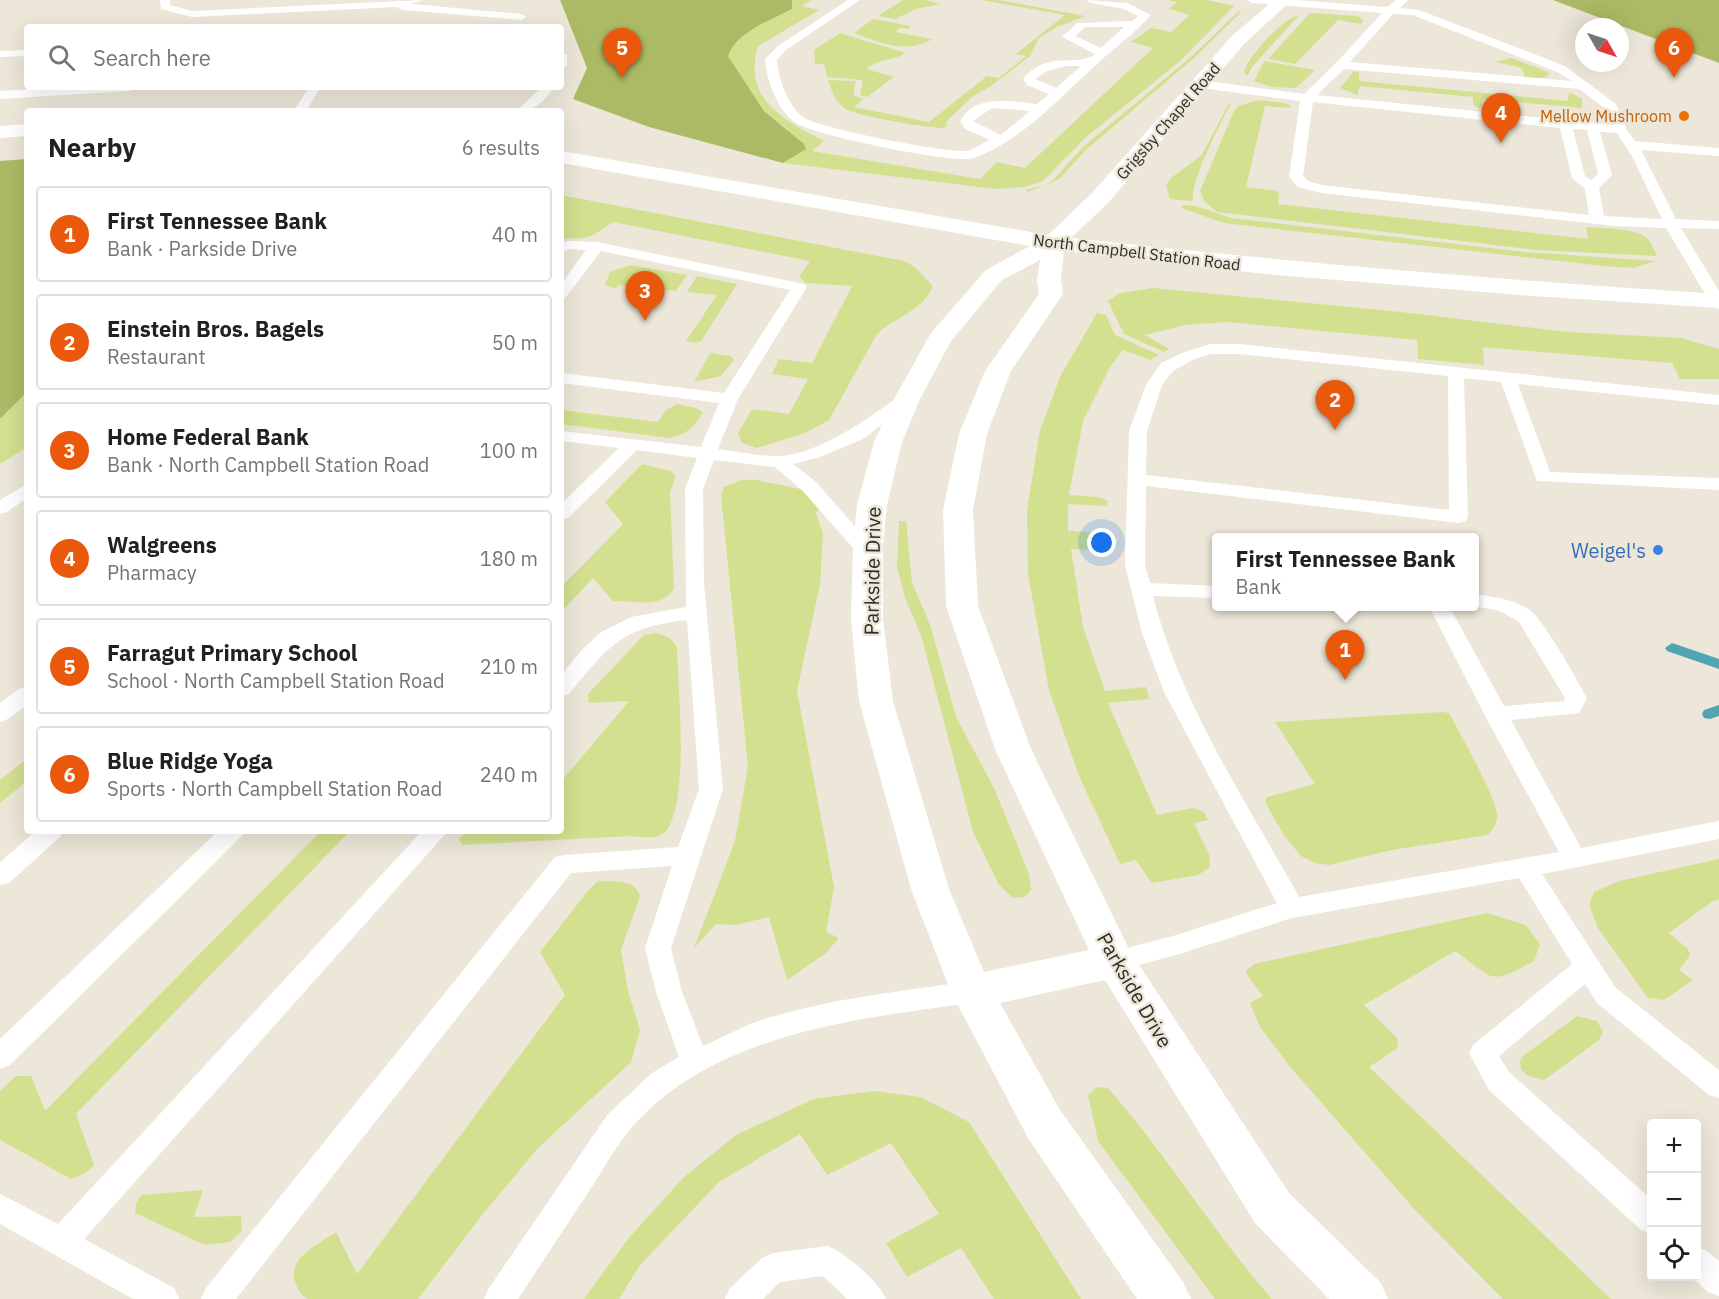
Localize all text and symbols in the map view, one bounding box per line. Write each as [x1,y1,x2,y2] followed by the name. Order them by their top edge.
[1575,18,1629,72] north arrow
[24,24,564,90] search box
[602,28,642,78] pin: 5
[1654,28,1694,78] pin: 6
[45,41,78,74] icon: search
[93,43,211,72] text: Search here
[1112,58,1224,184] street label: Grigsby Chapel Road
[1482,94,1520,143] pin: 4
[1540,106,1672,126] place label: Mellow Mushroom
[1677,109,1691,123] marker: Mellow Mushroom
[48,130,136,164] text: Nearby
[462,134,540,161] text: 6 results
[107,206,327,235] text: First Tennessee Bank
[64,221,76,248] text: 1
[492,221,538,248] text: 40 m
[1032,229,1242,275] street label: North Campbell Station Road
[107,235,297,262] text: Bank · Parkside Drive
[626,272,664,321] pin: 3
[107,314,324,343] text: Einstein Bros. Bagels
[64,329,76,356] text: 2
[492,329,538,356] text: 50 m
[107,343,205,370] text: Restaurant
[1316,380,1354,430] pin: 2
[107,422,309,451] text: Home Federal Bank
[64,437,76,464] text: 3
[480,437,538,464] text: 100 m
[107,451,429,478] text: Bank · North Campbell Station Road
[857,506,887,636] street label: Parkside Drive
[1087,528,1116,557] your location
[107,530,217,559] text: Walgreens
[1212,533,1479,611] popup
[1571,537,1646,564] place label: Weigel's
[1651,543,1665,557] marker: Weigel's
[1236,544,1455,573] text: First Tennessee Bank
[64,545,76,572] text: 4
[480,545,538,572] text: 180 m
[107,559,197,586] text: Pharmacy
[1236,573,1281,600] text: Bank
[1326,630,1364,680] pin: 1
[107,638,358,667] text: Farragut Primary School
[64,653,76,680] text: 5
[480,653,538,680] text: 210 m
[107,667,445,694] text: School · North Campbell Station Road
[107,746,273,775] text: Blue Ridge Yoga
[64,761,76,788] text: 6
[480,761,538,788] text: 240 m
[107,775,442,802] text: Sports · North Campbell Station Road
[1091,927,1179,1053] street label: Parkside Drive
[1647,1119,1701,1281] map controls
[1647,1119,1701,1173] button: +
[1647,1173,1701,1227] button: −
[1647,1227,1701,1281] button: locate

